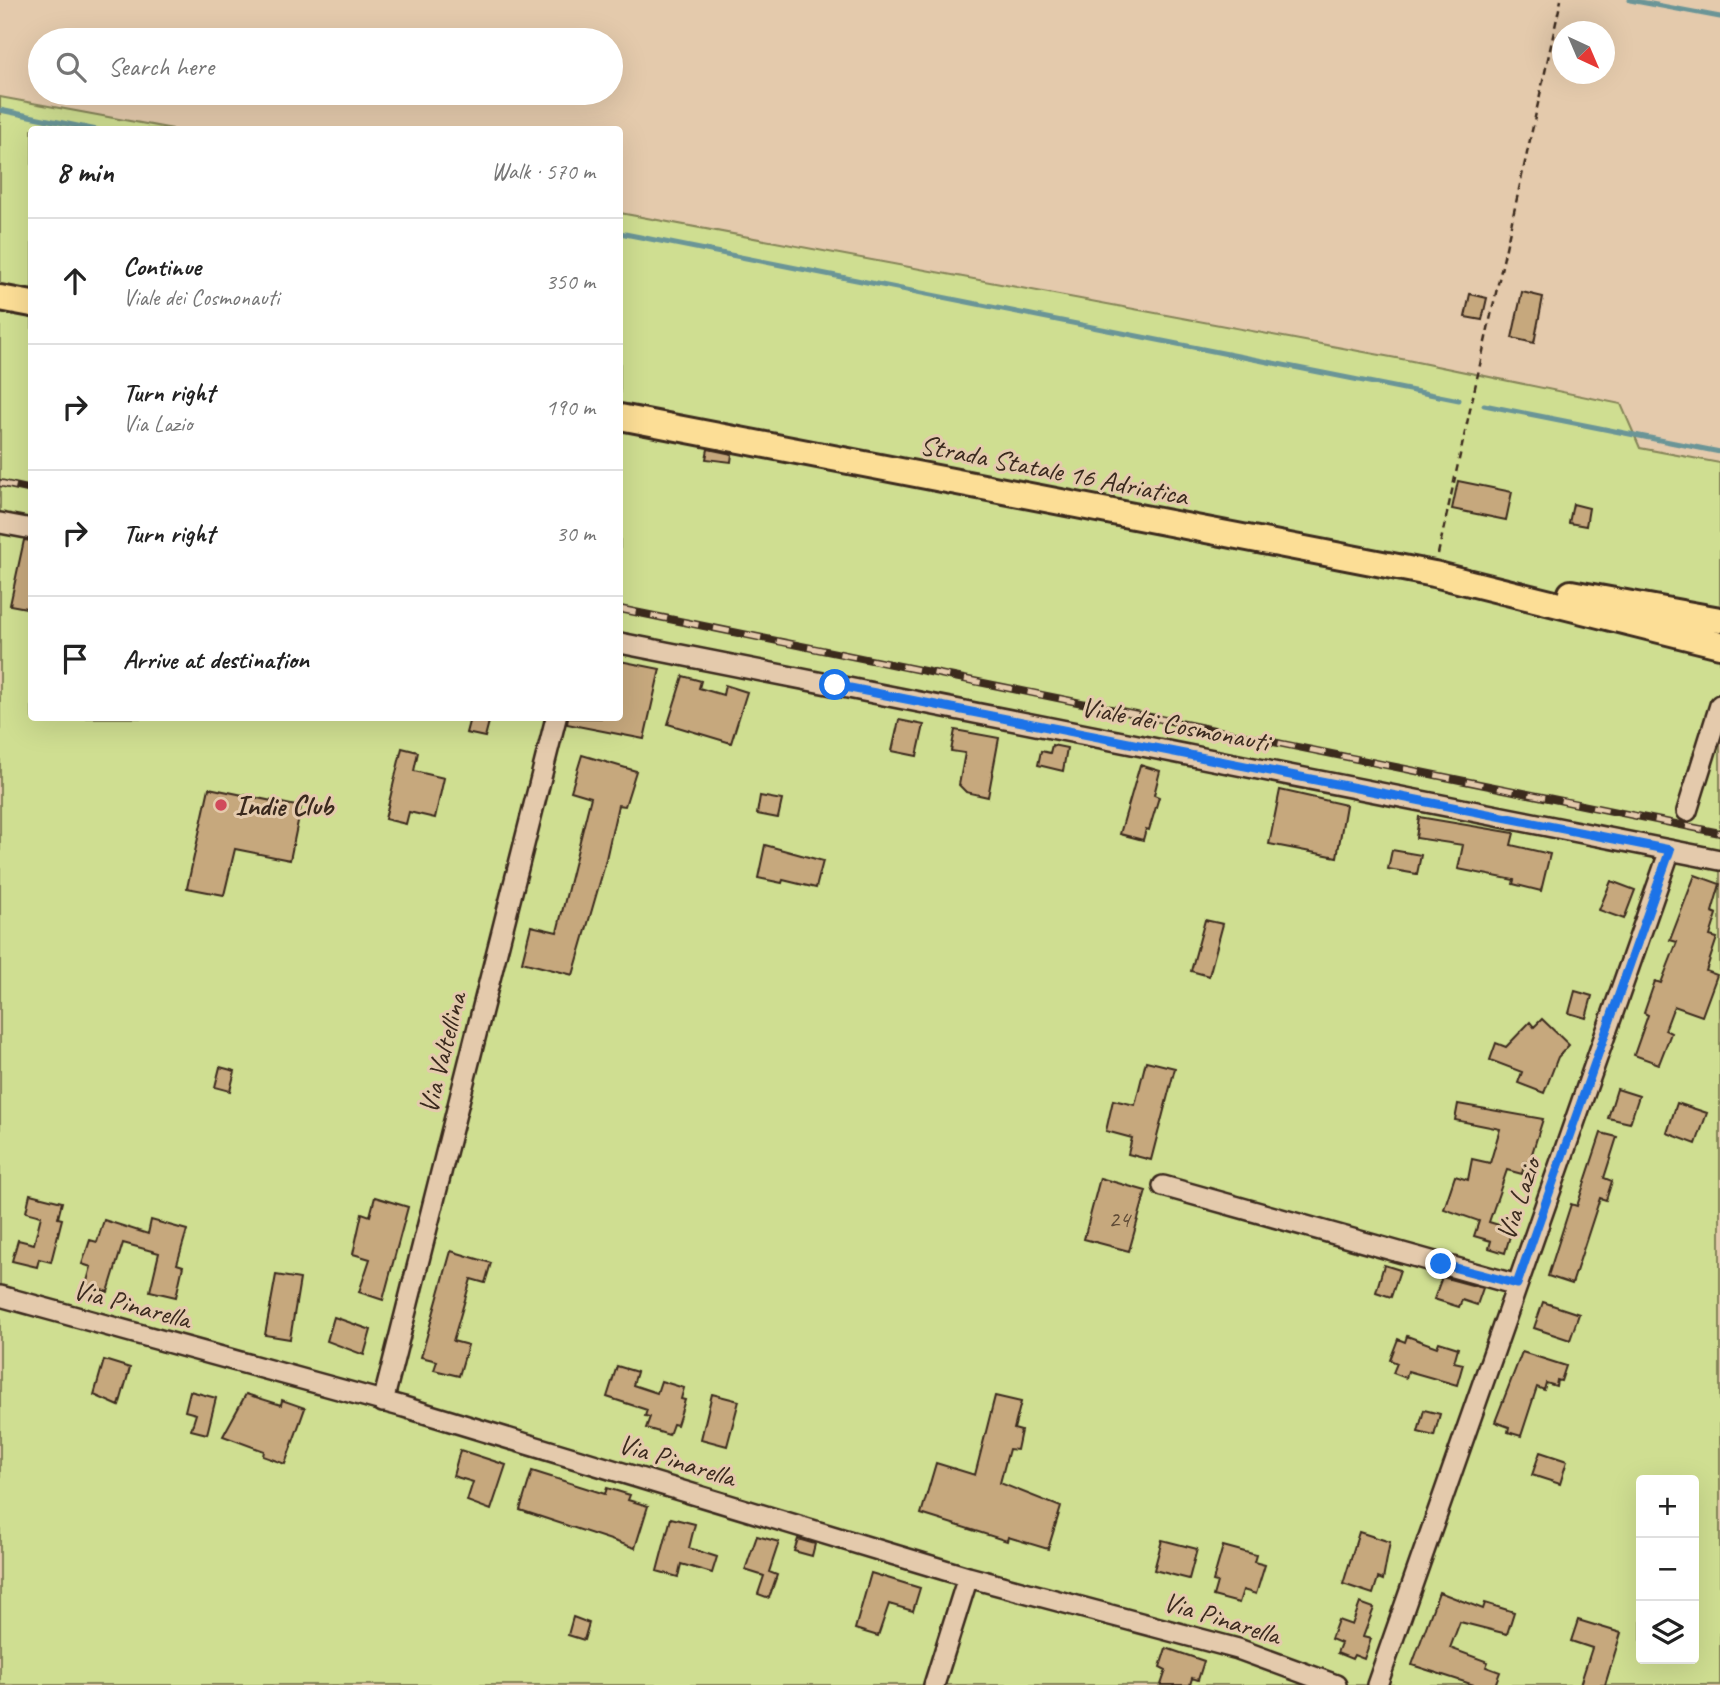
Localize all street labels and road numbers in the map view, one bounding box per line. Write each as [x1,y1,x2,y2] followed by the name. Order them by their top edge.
[917,427,1193,513] street label: Strada Statale 16 Adriatica
[1078,689,1275,760] street label: Viale dei Cosmonauti
[410,987,474,1117] street label: Via Valtellina
[1488,1150,1549,1245] street label: Via Lazio
[69,1272,197,1337] street label: Via Pinarella
[614,1426,742,1495] street label: Via Pinarella
[1159,1584,1287,1653] street label: Via Pinarella

